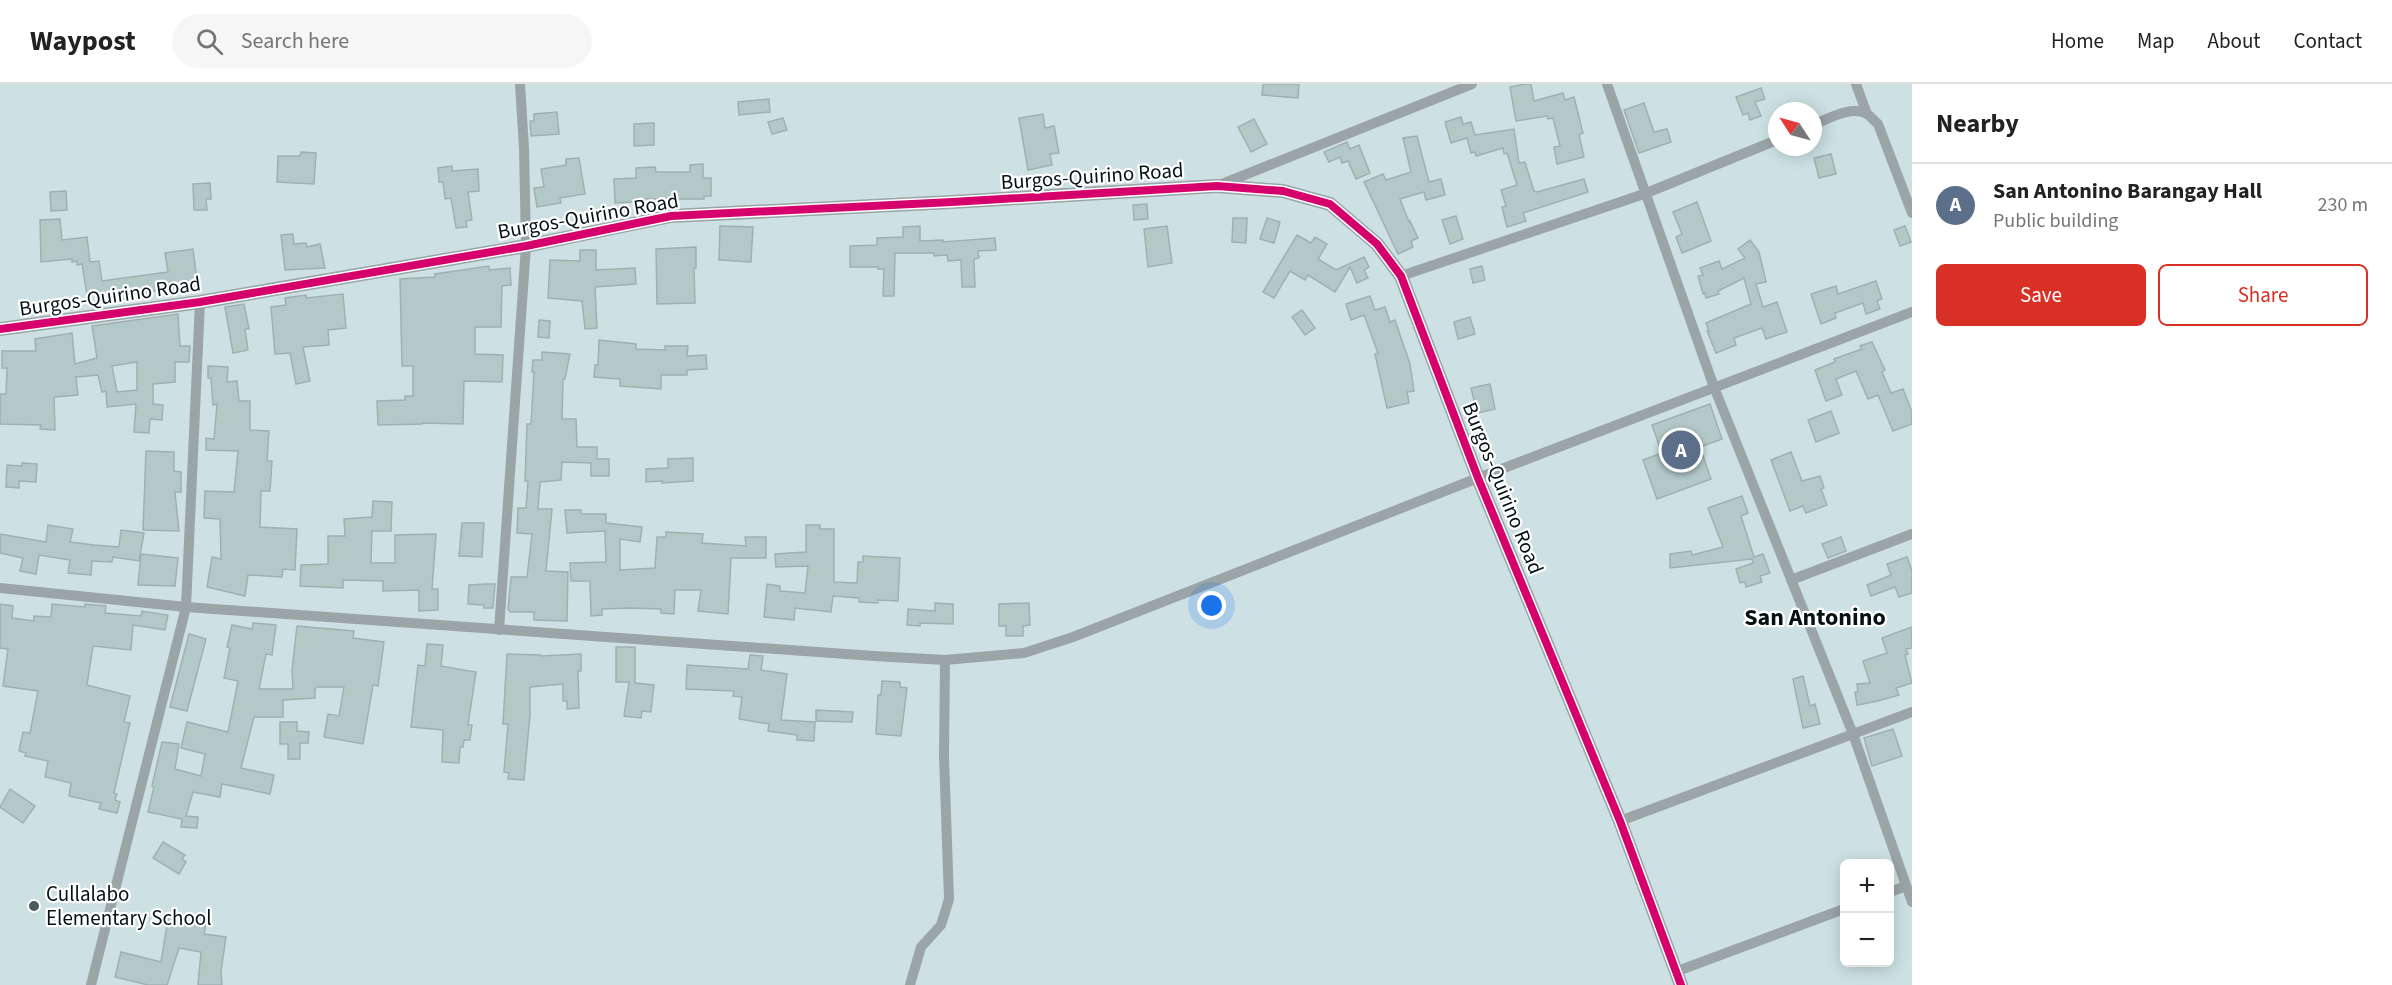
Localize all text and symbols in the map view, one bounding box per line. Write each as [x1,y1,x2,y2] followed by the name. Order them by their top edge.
[172,14,592,68] search box
[30,21,136,61] text: Waypost
[193,25,226,58] icon: search
[241,25,349,57] text: Search here
[2051,26,2104,56] text: Home
[2137,26,2175,56] text: Map
[2208,26,2260,56] text: About
[2293,26,2362,56] text: Contact
[1768,102,1822,156] north arrow
[1936,105,2019,142] text: Nearby
[1000,155,1184,197] street label: Burgos-Quirino Road
[1993,175,2262,207] text: San Antonino Barangay Hall
[495,185,681,247] street label: Burgos-Quirino Road
[1950,191,1961,219] text: A
[2318,191,2368,219] text: 230 m
[1993,207,2118,235] text: Public building
[1936,264,2146,326] button: Save
[2158,264,2368,326] button: Share
[17,268,203,324] street label: Burgos-Quirino Road
[1455,397,1551,579] street label: Burgos-Quirino Road
[1662,428,1700,472] pin: A
[1197,591,1226,620] your location
[1744,600,1886,635] district label: San Antonino
[1840,859,1894,967] map controls
[1840,859,1894,913] button: +
[46,879,212,933] place label: Cullalabo Elementary School
[27,899,41,913] marker: Cullalabo Elementary School
[1840,913,1894,967] button: −

